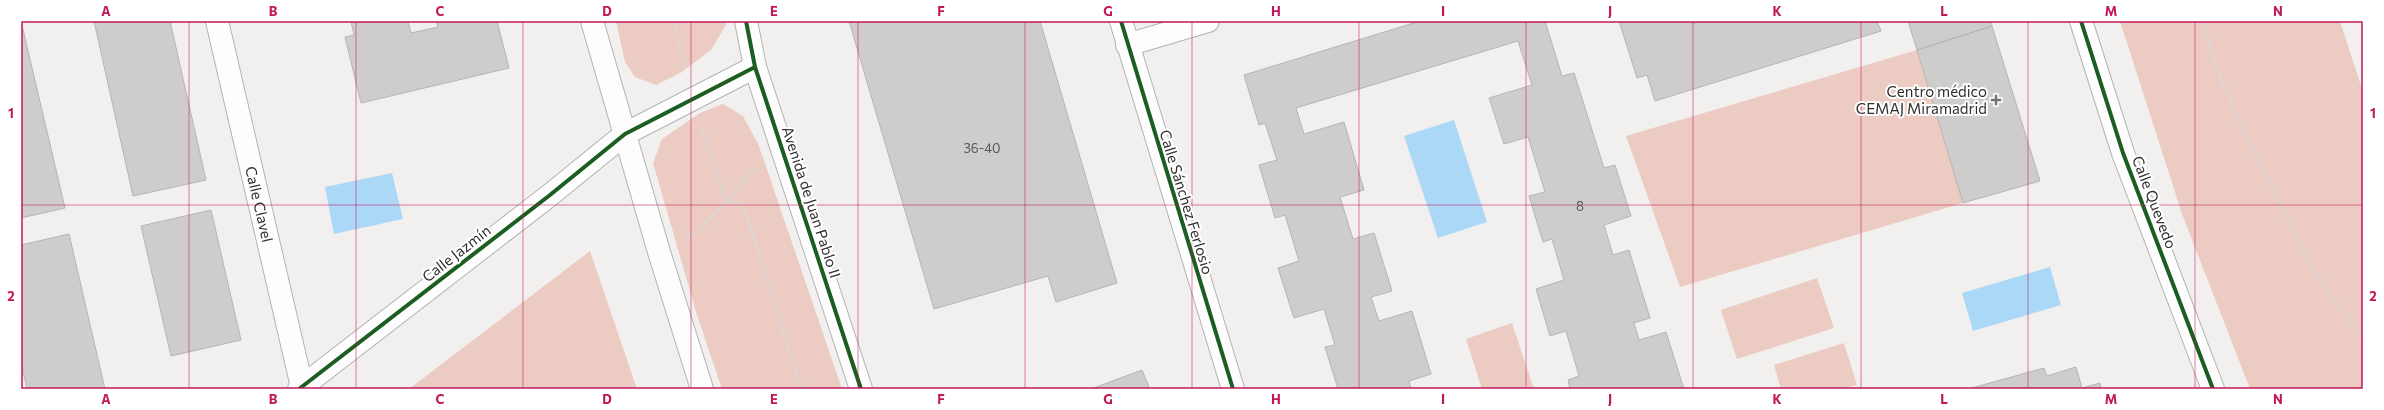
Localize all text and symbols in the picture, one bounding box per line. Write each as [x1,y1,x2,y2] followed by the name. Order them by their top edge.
[101,3,111,19] text: A
[269,3,278,19] text: B
[436,3,445,19] text: C
[602,3,612,19] text: D
[770,3,778,19] text: E
[937,3,945,19] text: F
[1103,3,1113,19] text: G
[1271,3,1281,19] text: H
[1441,3,1445,19] text: I
[1608,3,1612,19] text: J
[1772,3,1782,19] text: K
[1940,3,1948,19] text: L
[2105,3,2117,19] text: M
[2273,3,2283,19] text: N
[1856,82,1987,117] place label: Centro médico CEMAJ Miramadrid
[1990,94,2002,106] marker: Centro médico CEMAJ Miramadrid
[8,105,14,121] text: 1
[2370,105,2376,121] text: 1
[779,124,845,280] street label: Avenida de Juan Pablo II
[1156,127,1218,277] street label: Calle Sánchez Ferlosio
[963,140,1001,156] house number: 36-40
[2129,153,2181,251] street label: Calle Quevedo
[242,164,277,244] street label: Calle Clavel
[1576,198,1584,214] house number: 8
[418,221,494,285] street label: Calle Jazmín
[7,288,15,304] text: 2
[2369,288,2377,304] text: 2
[101,391,111,407] text: A
[269,391,278,407] text: B
[436,391,445,407] text: C
[602,391,612,407] text: D
[770,391,778,407] text: E
[937,391,945,407] text: F
[1103,391,1113,407] text: G
[1271,391,1281,407] text: H
[1441,391,1445,407] text: I
[1608,391,1612,407] text: J
[1772,391,1782,407] text: K
[1940,391,1948,407] text: L
[2105,391,2117,407] text: M
[2273,391,2283,407] text: N

